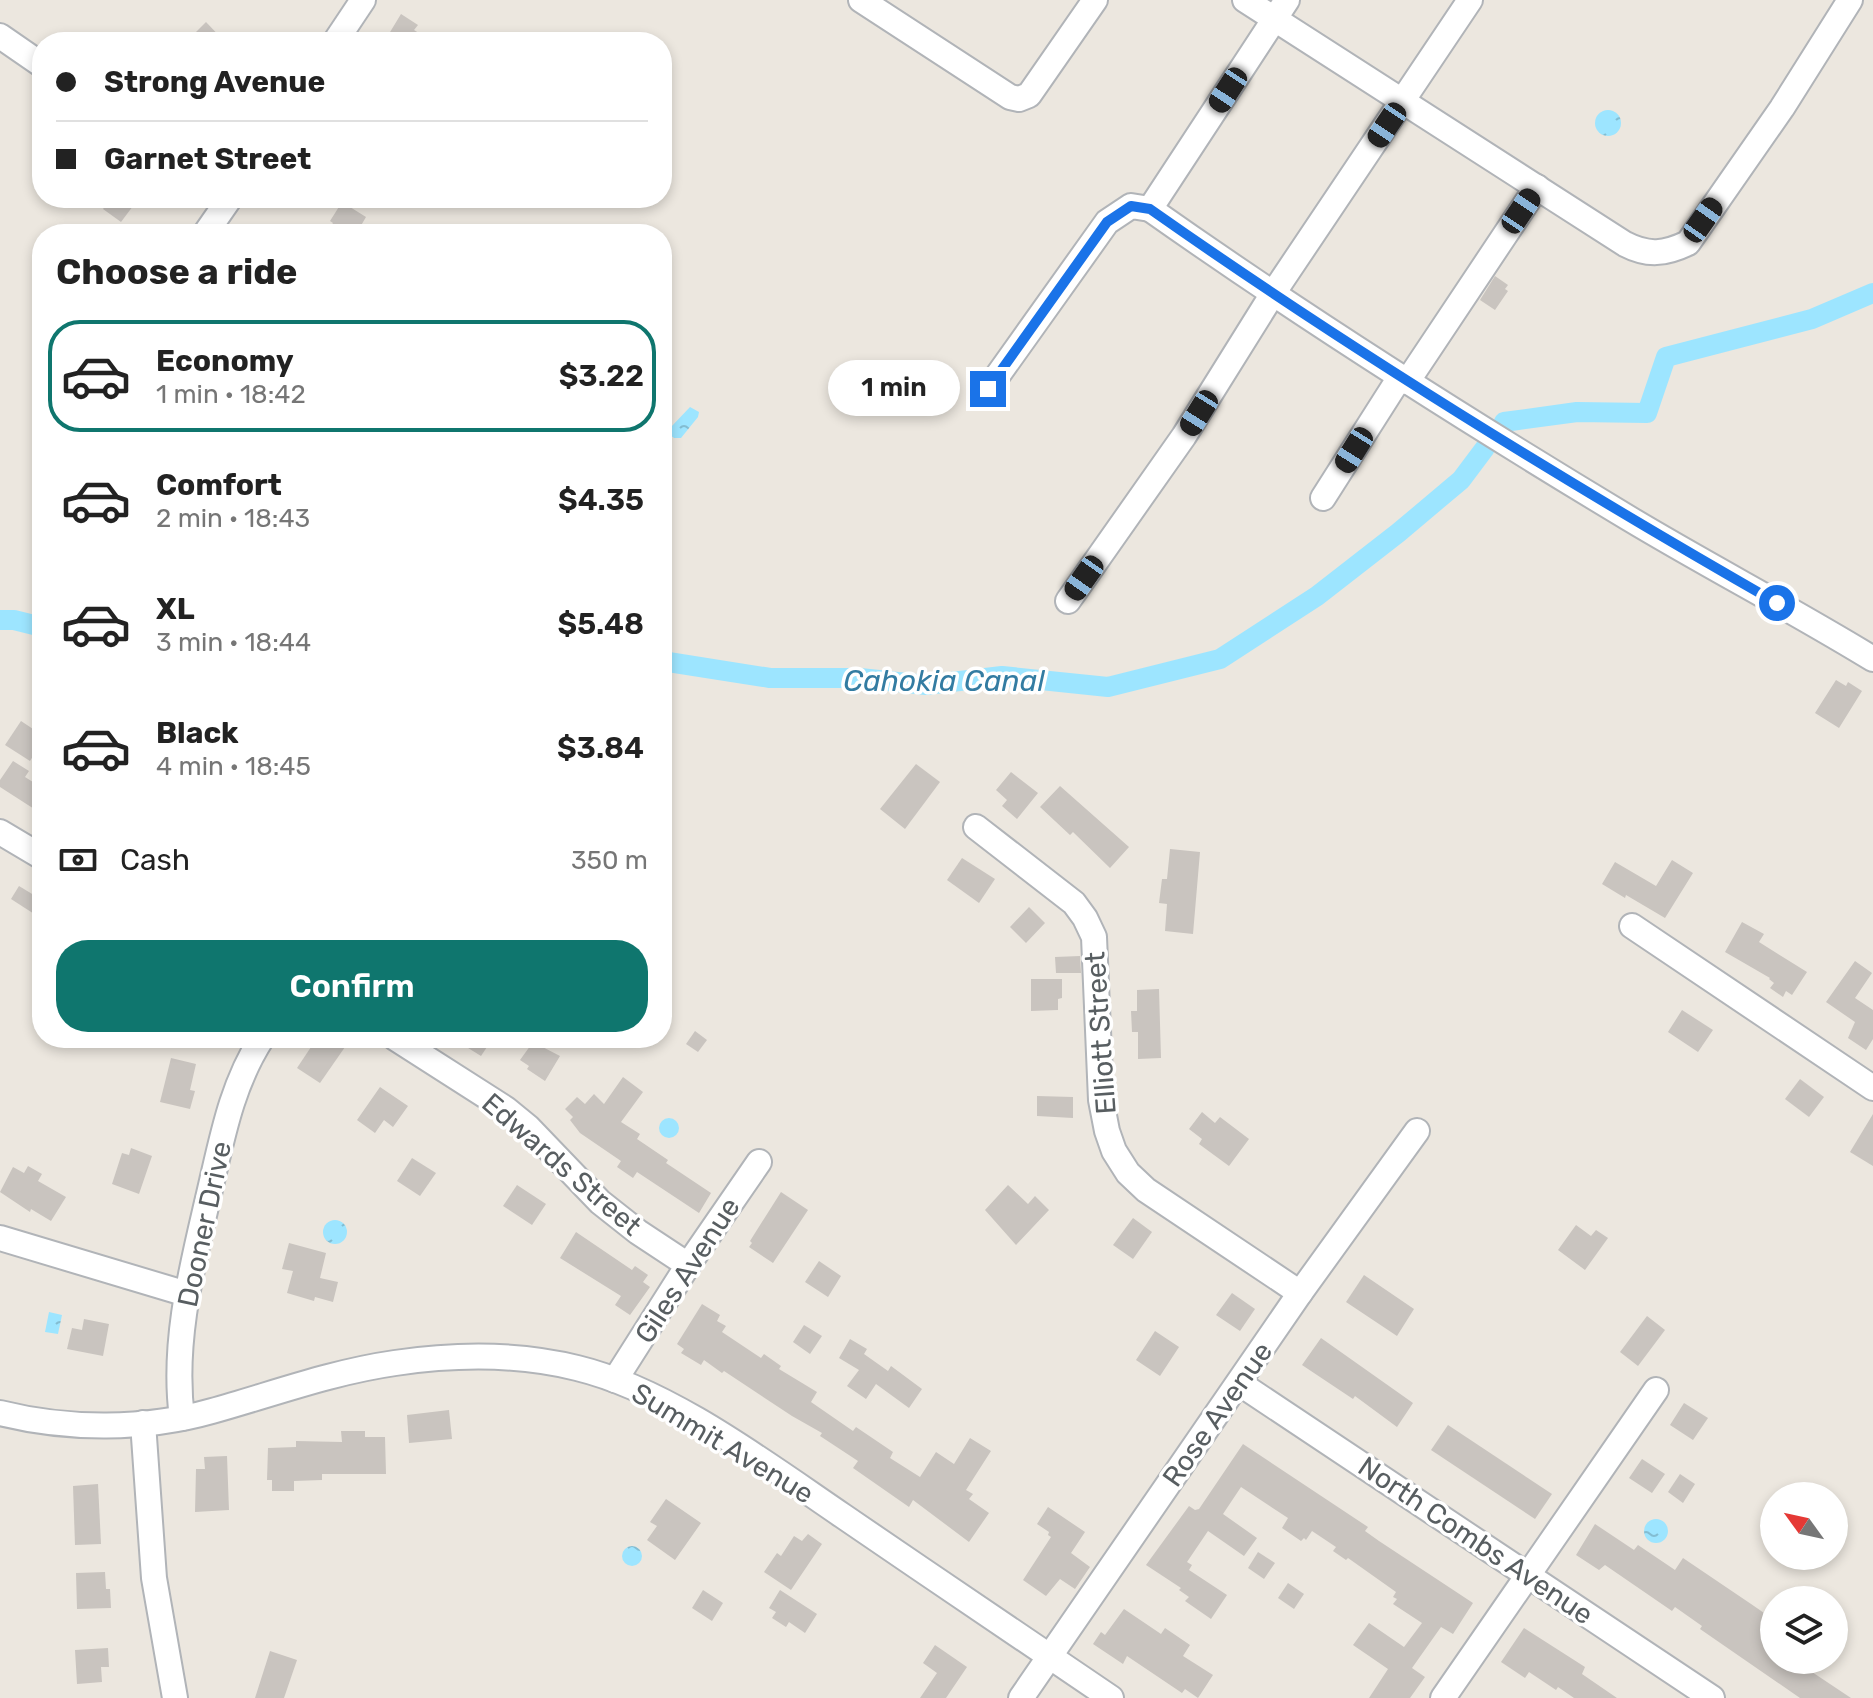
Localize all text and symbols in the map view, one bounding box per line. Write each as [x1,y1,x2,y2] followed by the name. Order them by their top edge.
[1205,63,1251,117] car
[104,64,325,100] text: Strong Avenue
[1364,98,1410,152] car
[104,141,311,177] text: Garnet Street
[1498,184,1544,238] car
[1679,193,1727,247] car
[56,250,297,293] text: Choose a ride
[60,340,132,412] icon: car
[156,343,294,379] text: Economy
[559,358,644,394] text: $3.22
[828,361,960,417] callout: 1 min
[970,371,1006,407] route end
[861,372,927,403] text: 1 min
[156,379,306,410] text: 1 min · 18:42
[1176,386,1222,440] car
[1331,423,1377,477] car
[60,464,132,536] icon: car
[156,467,282,503] text: Comfort
[558,482,644,518] text: $4.35
[156,503,310,534] text: 2 min · 18:43
[1060,551,1108,605] car
[1759,585,1795,621] route start
[60,588,132,660] icon: car
[156,591,195,627] text: XL
[558,606,644,642] text: $5.48
[156,627,311,658] text: 3 min · 18:44
[843,663,1045,699] water label: Cahokia Canal
[60,712,132,784] icon: car
[156,715,239,751] text: Black
[557,730,644,766] text: $3.84
[156,751,311,782] text: 4 min · 18:45
[56,838,100,882] icon: cash
[120,842,190,878] text: Cash
[571,845,648,876] text: 350 m
[56,940,648,1032] button: Confirm
[1078,950,1123,1115] street label: Elliott Street
[475,1086,648,1242] street label: Edwards Street
[171,1138,238,1310] street label: Dooner Drive
[628,1191,747,1349] street label: Giles Avenue
[1156,1336,1279,1493] street label: Rose Avenue
[626,1376,820,1511] street label: Summit Avenue
[1352,1450,1599,1631] street label: North Combs Avenue
[1760,1482,1848,1570] north arrow
[1760,1482,1848,1674] map controls
[1760,1586,1848,1674] button: layers

